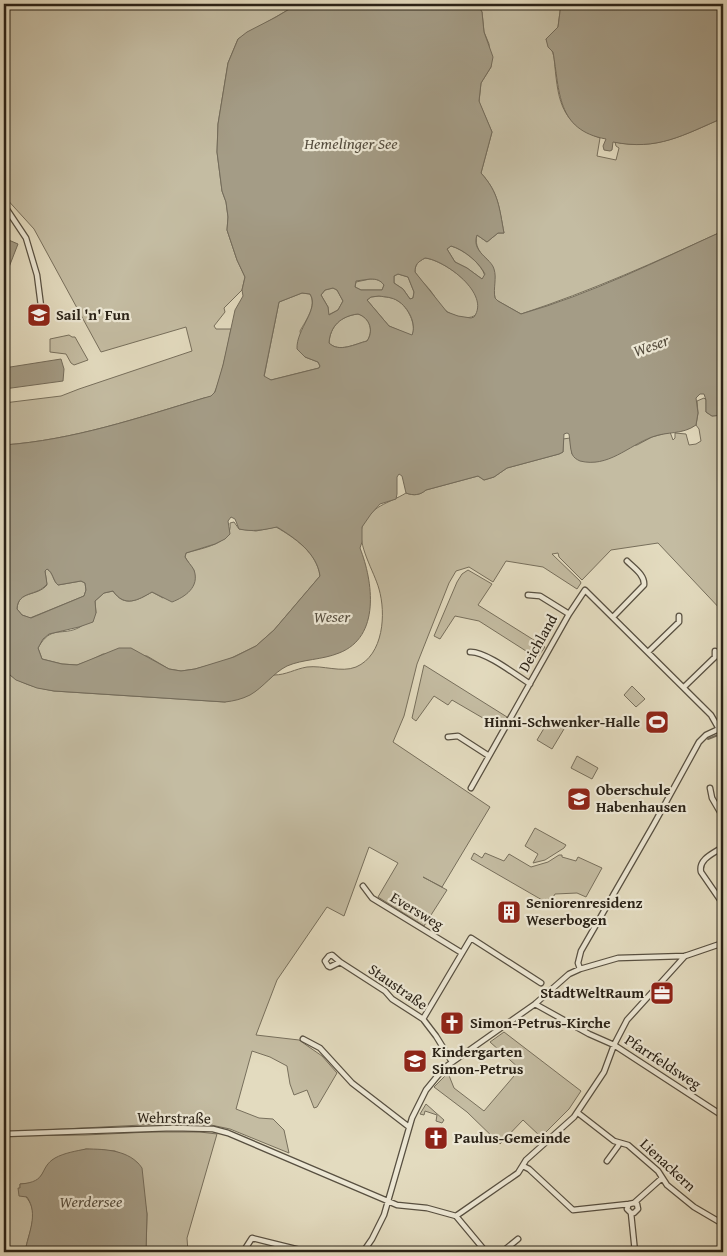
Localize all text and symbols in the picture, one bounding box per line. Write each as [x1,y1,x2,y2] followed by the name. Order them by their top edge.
[303,131,398,155] water label: Hemelinger See
[26,302,52,328] school or university icon: Sail 'n' Fun
[56,304,130,325] place label: Sail 'n' Fun
[630,327,673,363] water label: Weser
[314,604,351,628] water label: Weser
[513,610,562,675] street label: Deichland
[644,709,670,735] sports icon: Hinni-Schwenker-Halle
[484,711,640,732] place label: Hinni-Schwenker-Halle
[596,779,686,817] place label: Oberschule Habenhausen
[566,786,592,812] school or university icon: Oberschule Habenhausen
[387,886,448,935] street label: Eversweg
[526,892,643,930] place label: Seniorenresidenz Weserbogen
[496,899,522,925] building icon: Seniorenresidenz Weserbogen
[364,958,432,1015] street label: Staustraße
[649,980,675,1006] office icon: StadtWeltRaum
[540,982,644,1003] place label: StadtWeltRaum
[439,1010,465,1036] church icon: Simon-Petrus-Kirche
[470,1012,611,1033] place label: Simon-Petrus-Kirche
[621,1029,706,1094] street label: Pfarrfeldsweg
[432,1041,523,1079] place label: Kindergarten Simon-Petrus
[402,1048,428,1074] school or university icon: Kindergarten Simon-Petrus
[137,1106,211,1129] street label: Wehrstraße
[423,1125,449,1151] church icon: Paulus-Gemeinde
[454,1127,570,1148] place label: Paulus-Gemeinde
[636,1133,701,1196] street label: Lienackern
[60,1189,123,1213] water label: Werdersee

